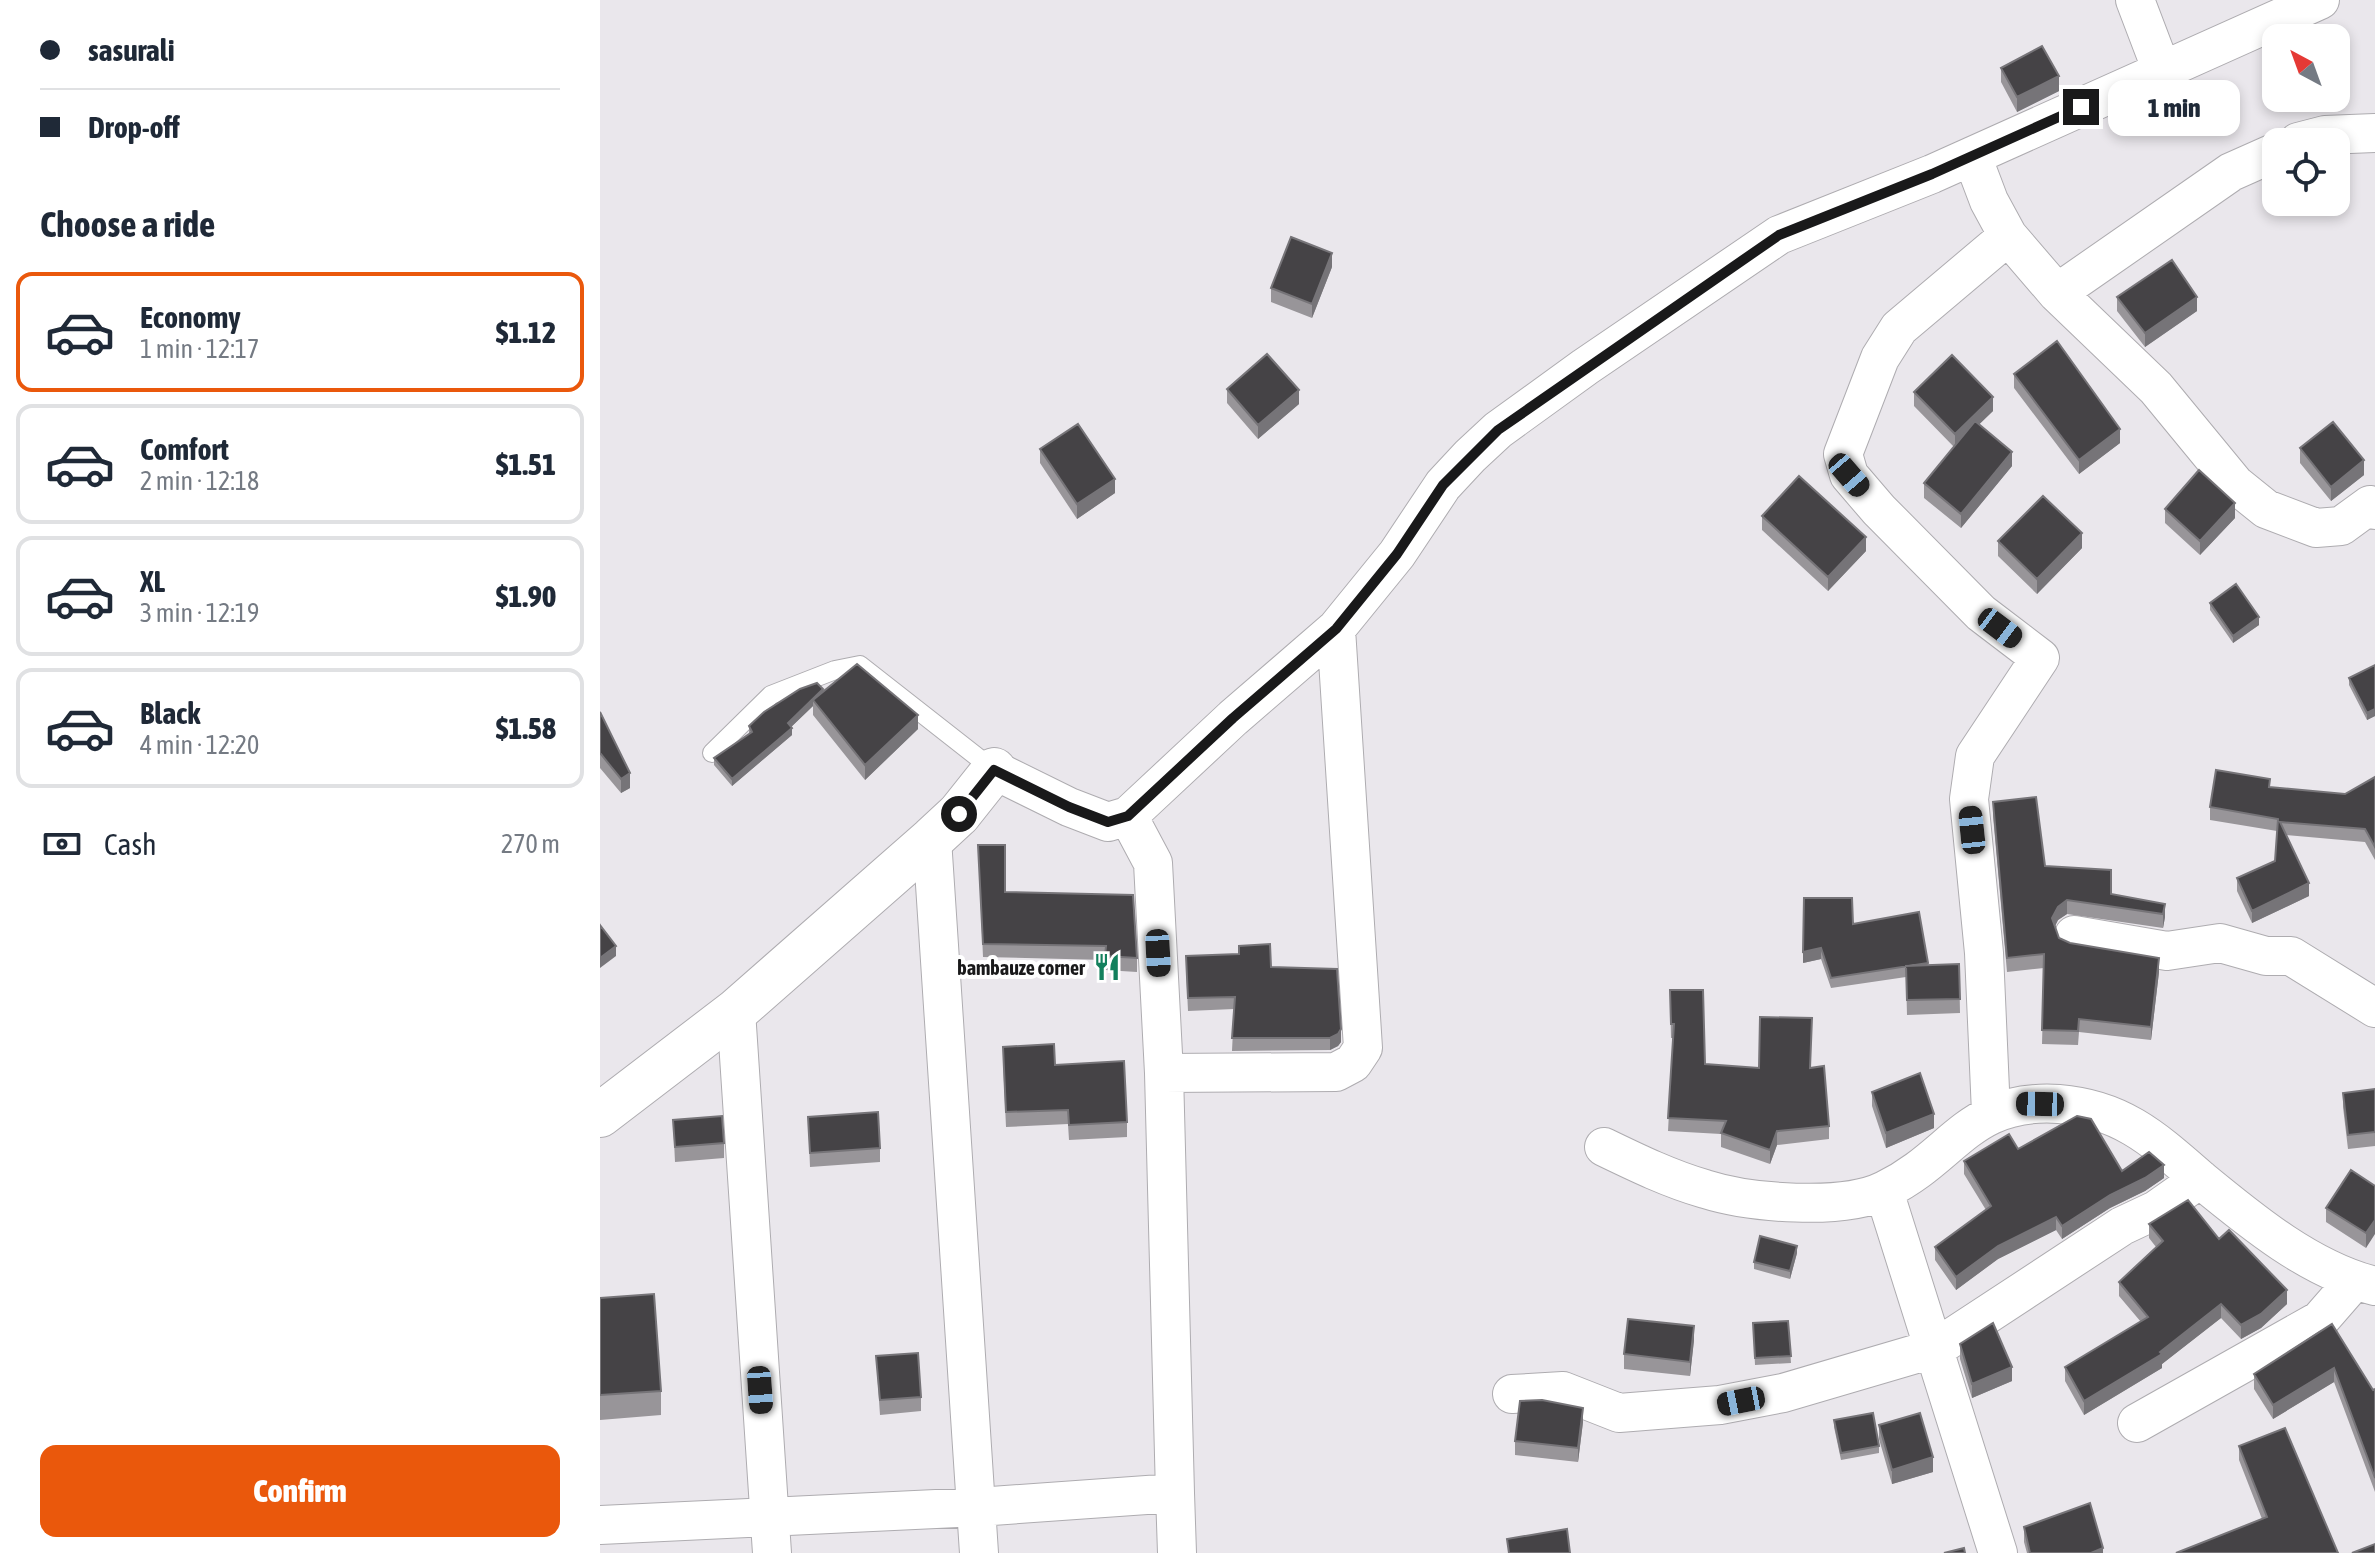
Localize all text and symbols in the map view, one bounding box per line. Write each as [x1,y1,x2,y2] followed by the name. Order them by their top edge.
[2262,24,2350,112] north arrow
[2262,24,2350,216] map controls
[88,33,175,67] text: sasurali
[2109,79,2241,135] callout: 1 min
[2063,89,2099,125] route end
[2147,93,2201,123] text: 1 min
[88,110,180,144] text: Drop-off
[2262,128,2350,216] button: locate
[40,203,215,245] text: Choose a ride
[44,296,116,368] icon: car
[140,300,241,334] text: Economy
[496,315,556,349] text: $1.12
[140,334,259,364] text: 1 min · 12:17
[44,428,116,500] icon: car
[140,432,229,466] text: Comfort
[496,447,556,481] text: $1.51
[1824,449,1874,501] car
[140,466,259,496] text: 2 min · 12:18
[44,560,116,632] icon: car
[140,564,165,598] text: XL
[496,579,556,613] text: $1.90
[140,598,259,628] text: 3 min · 12:19
[1974,604,2026,652] car
[44,692,116,764] icon: car
[140,696,200,730] text: Black
[496,711,556,745] text: $1.58
[140,730,259,760] text: 4 min · 12:20
[941,796,977,832] route start
[1958,805,1986,855] car
[40,822,84,866] icon: cash
[104,827,157,861] text: Cash
[501,829,560,859] text: 270 m
[1145,928,1171,978] car
[1092,952,1122,982] restaurant icon: bambauze corner
[957,956,1086,979] place label: bambauze corner
[2016,1092,2064,1116] car
[746,1365,774,1415] car
[1715,1385,1767,1417] car
[40,1445,560,1537] button: Confirm

